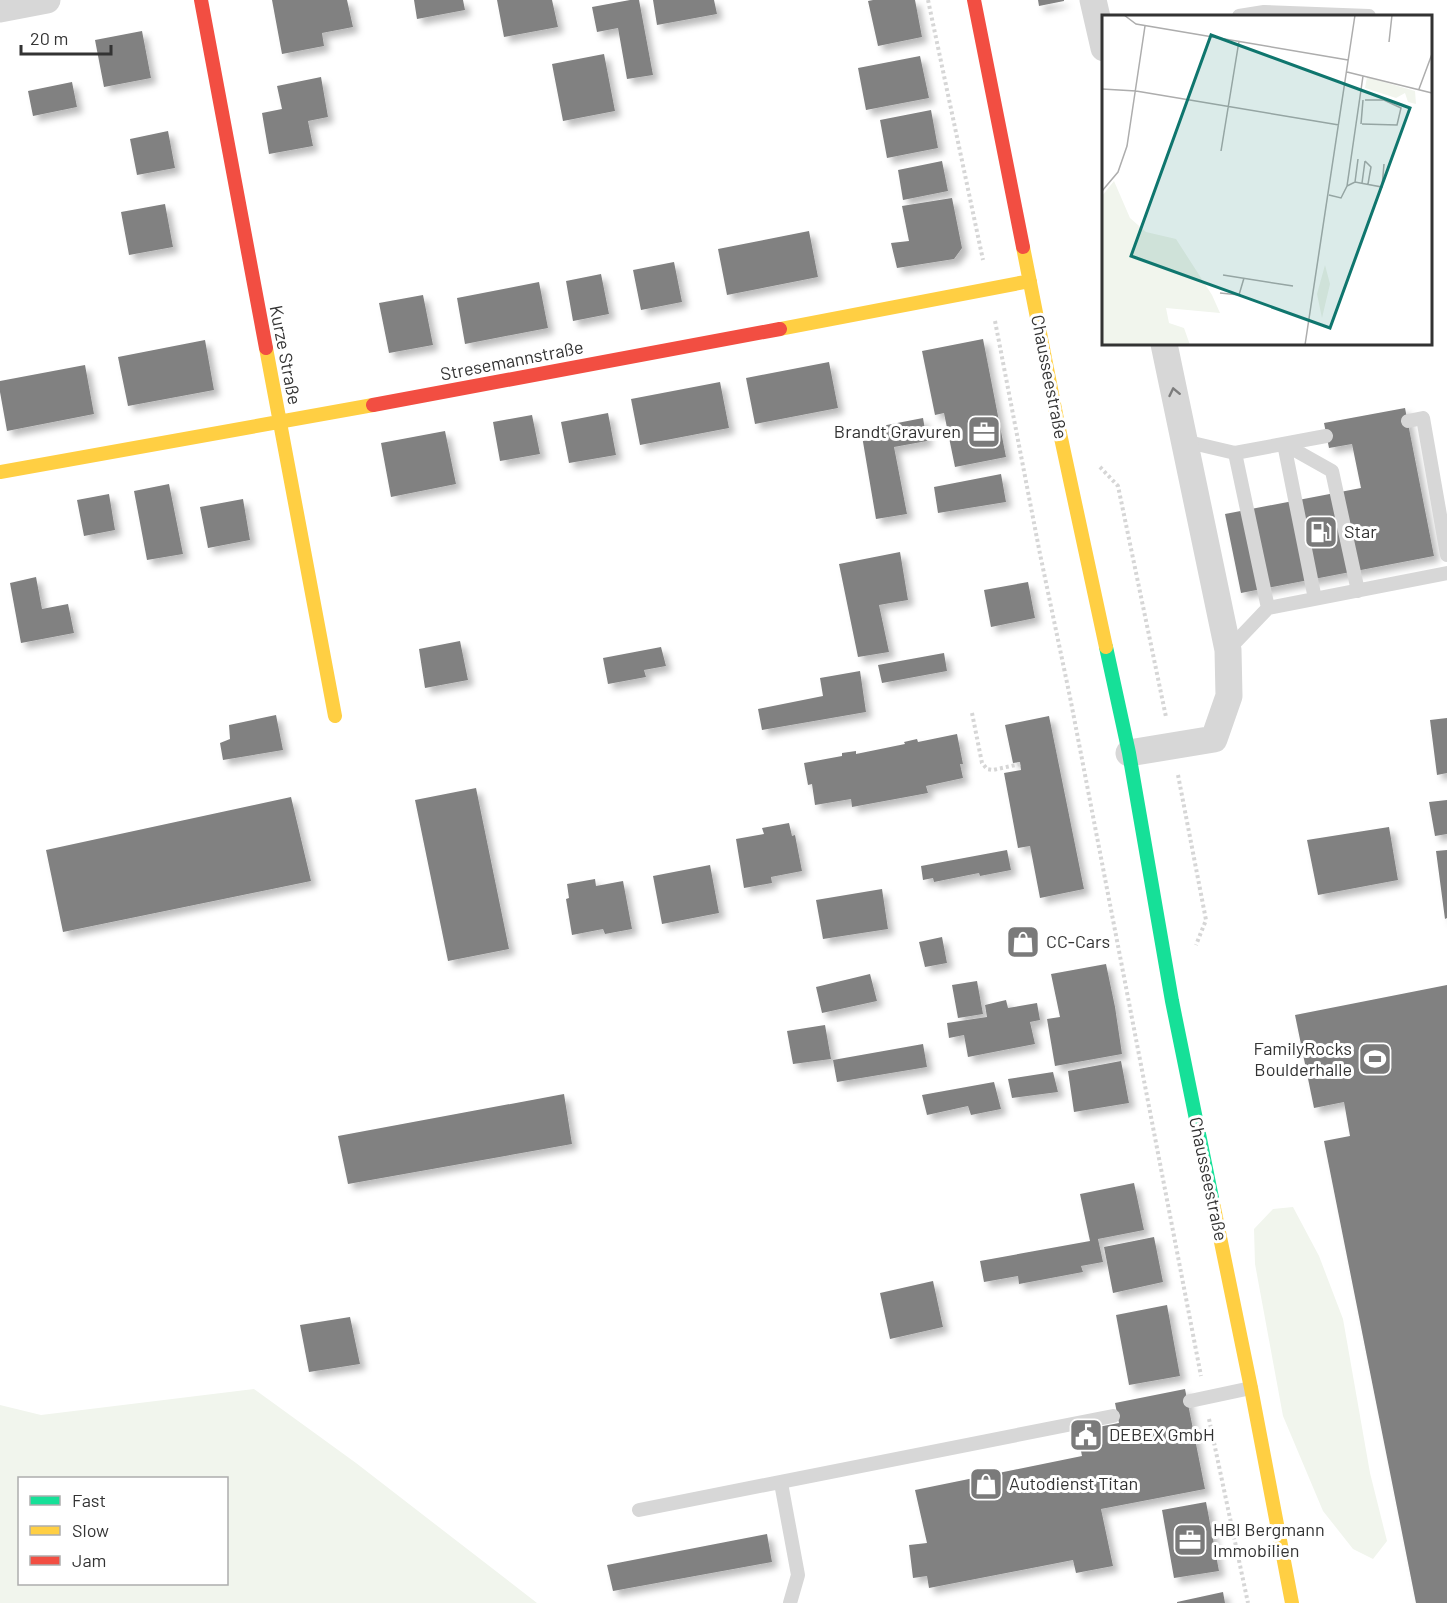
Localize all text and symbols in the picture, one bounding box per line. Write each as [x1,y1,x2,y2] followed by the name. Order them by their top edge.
[1102,15,1432,345] inset map
[21,18,111,56] scale bar
[30,27,68,49] text: 20 m
[266,303,306,406] street label: Kurze Straße
[1027,313,1073,441] street label: Chausseestraße
[438,335,585,385] street label: Stresemannstraße
[1168,387,1181,397] one-way arrow
[966,414,1002,450] office icon: Brandt Gravuren
[834,420,961,442] place label: Brandt Gravuren
[1303,514,1339,550] fuel station icon: Star
[1344,520,1377,542] place label: Star
[1005,924,1041,960] shop icon: CC-Cars
[1046,930,1110,952] place label: CC-Cars
[1254,1037,1352,1080] place label: FamilyRocks Boulderhalle
[1357,1041,1393,1077] sports icon: FamilyRocks Boulderhalle
[1185,1115,1233,1243] street label: Chausseestraße
[1068,1417,1104,1453] public building icon: DEBEX GmbH
[1109,1423,1215,1445] place label: DEBEX GmbH
[968,1466,1004,1502] shop icon: Autodienst Titan
[1009,1472,1138,1494] place label: Autodienst Titan
[18,1477,228,1585] legend
[72,1489,106,1511] text: Fast
[1213,1518,1325,1561] place label: HBI Bergmann Immobilien
[72,1519,109,1541] text: Slow
[1172,1522,1208,1558] office icon: HBI Bergmann Immobilien
[72,1549,106,1571] text: Jam

